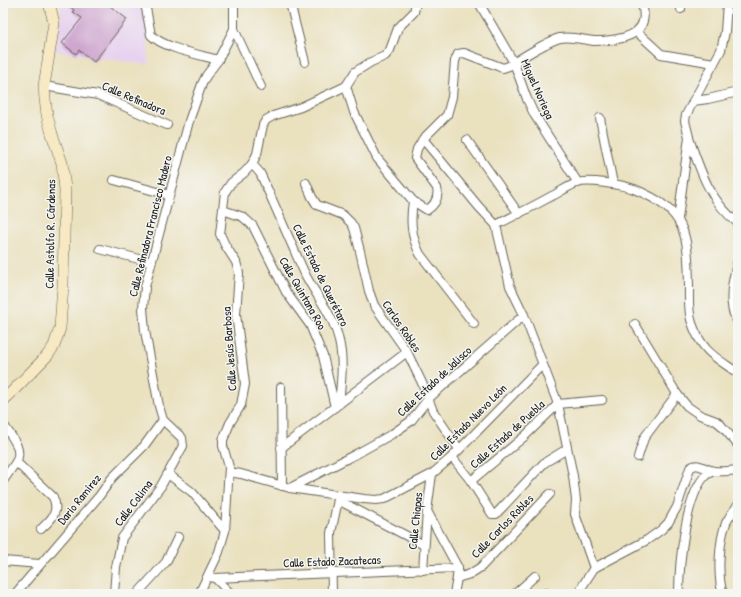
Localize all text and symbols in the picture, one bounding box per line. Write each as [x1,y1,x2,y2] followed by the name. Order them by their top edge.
[517,56,559,122] street label: Miguel Noriega
[99,77,169,119] street label: Calle Refinadora
[124,153,176,298] street label: Calle Refinadora Francisco Madero
[41,179,59,289] street label: Calle Astolfo R. Cárdenas
[289,221,353,329] street label: Calle Estado de Querétaro
[275,253,331,333] street label: Calle Quintana Roo
[378,297,426,356] street label: Carlos Robles
[218,306,240,392] street label: Calle Jesús Barbosa
[393,342,475,420] street label: Calle Estado de Jalisco
[426,380,510,464] street label: Calle Estado Nuevo León
[466,396,548,472] street label: Calle Estado de Puebla
[53,470,105,528] street label: Dario Ramírez
[110,476,156,530] street label: Calle Colima
[467,490,537,562] street label: Calle Carlos Robles
[404,491,426,550] street label: Calle Chiapas
[283,551,382,571] street label: Calle Estado Zacatecas

